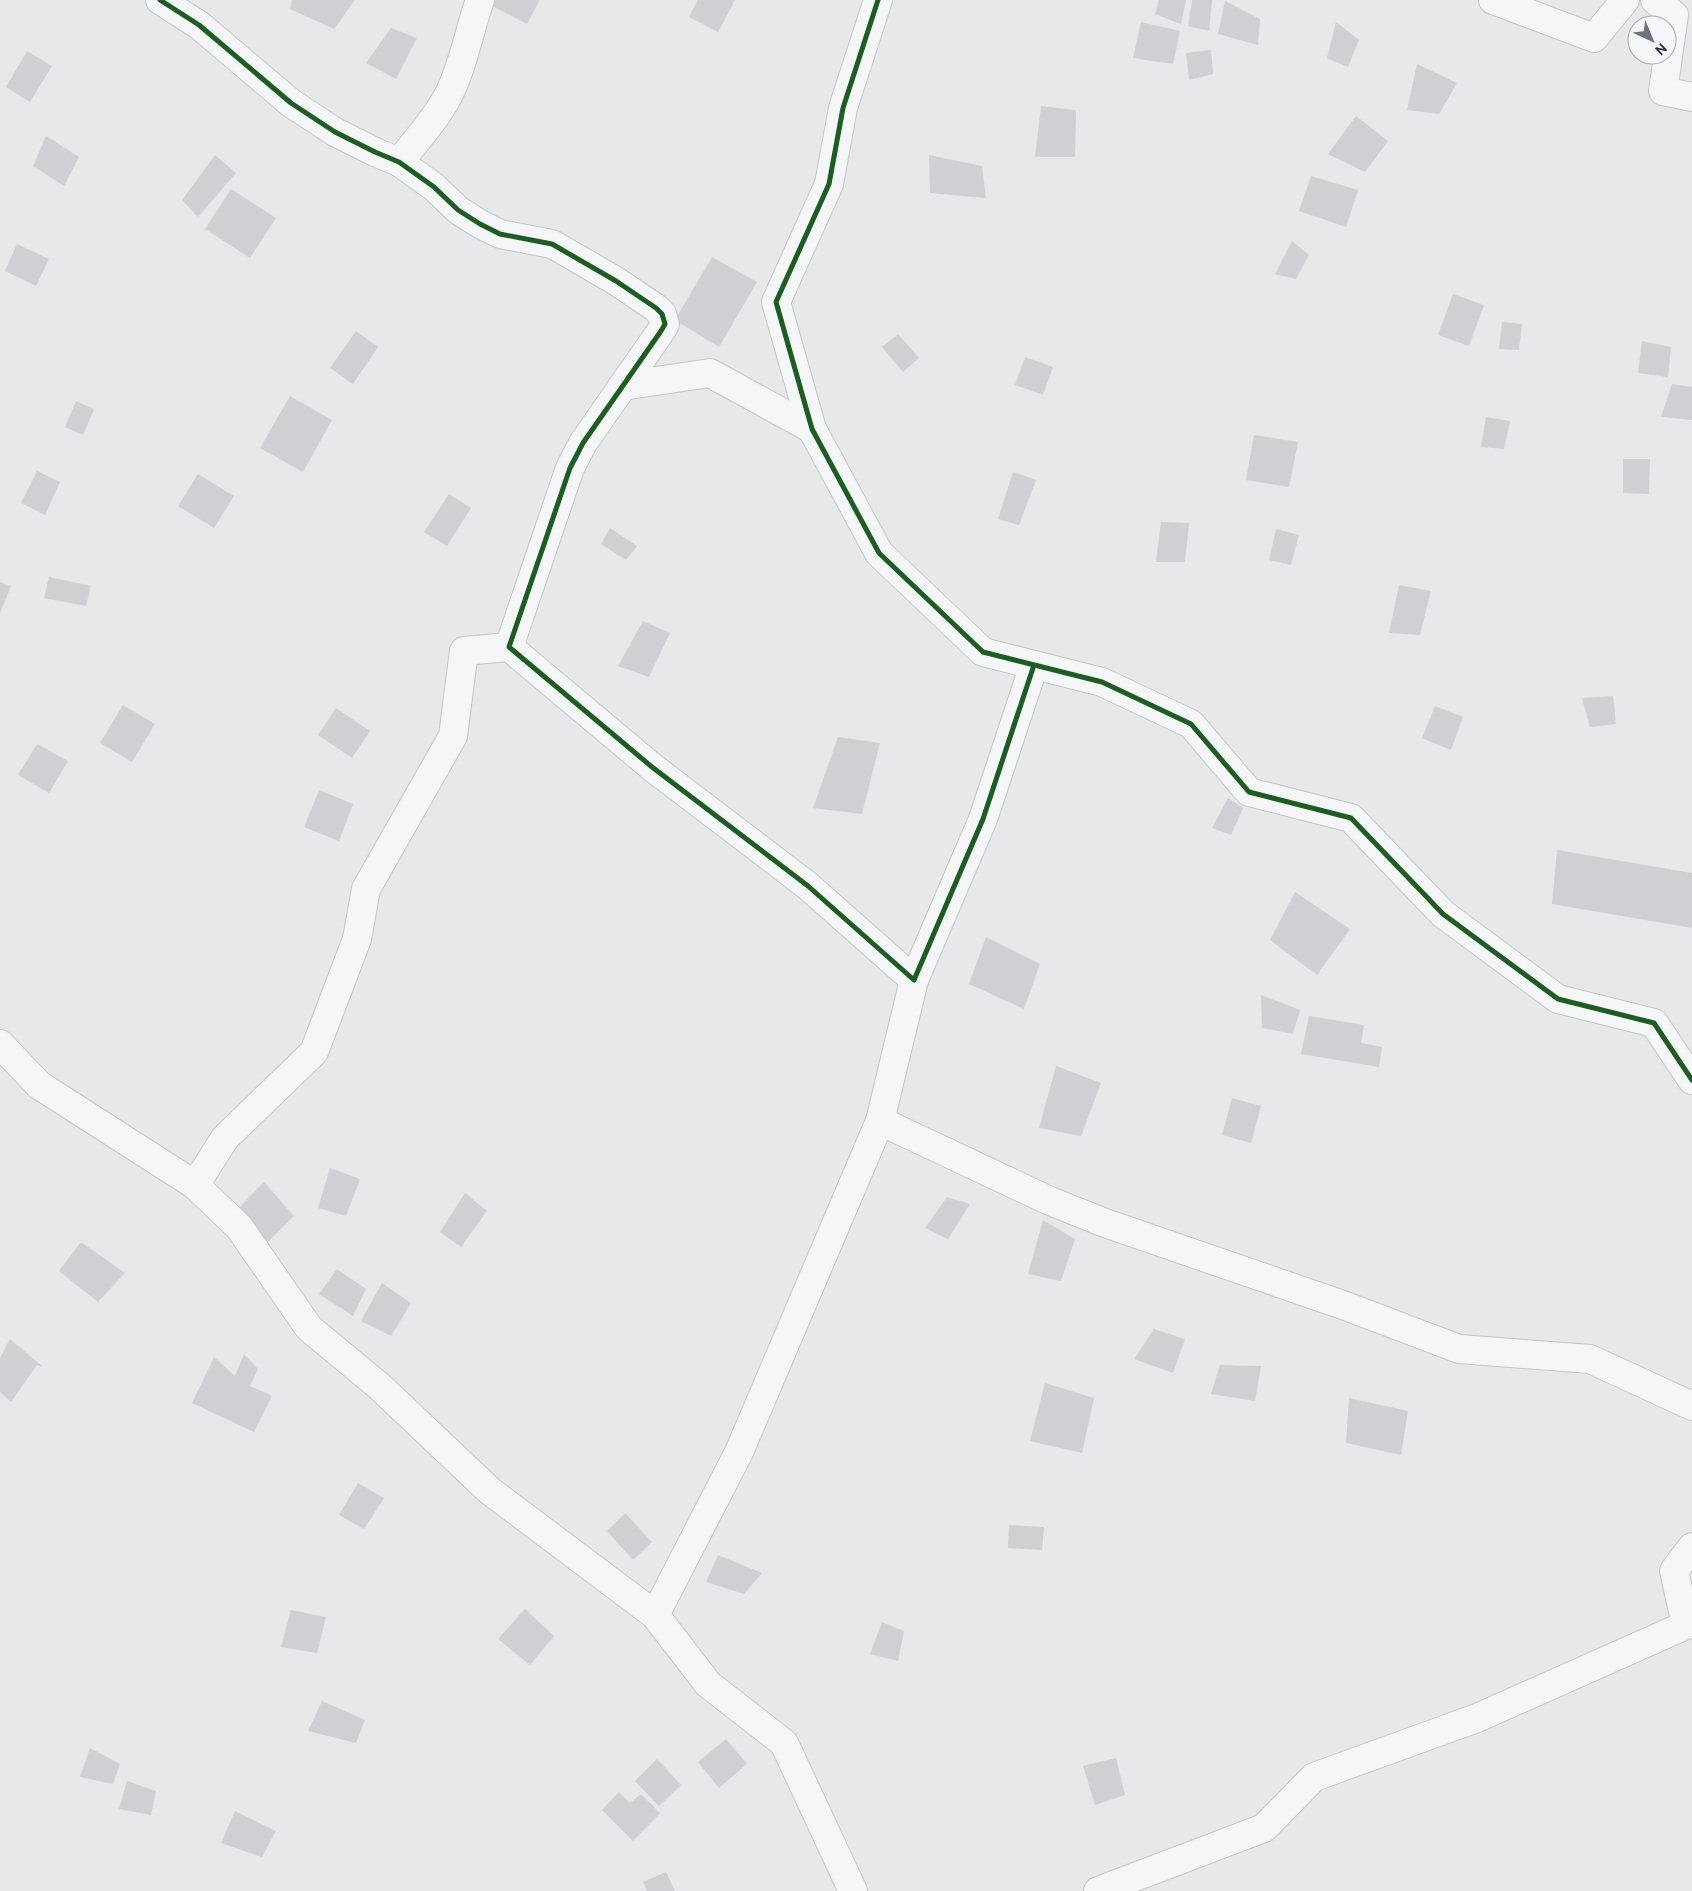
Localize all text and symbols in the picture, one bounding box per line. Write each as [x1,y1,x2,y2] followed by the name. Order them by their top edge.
[1627,15,1677,65] north arrow
[1650,39,1670,58] text: N

